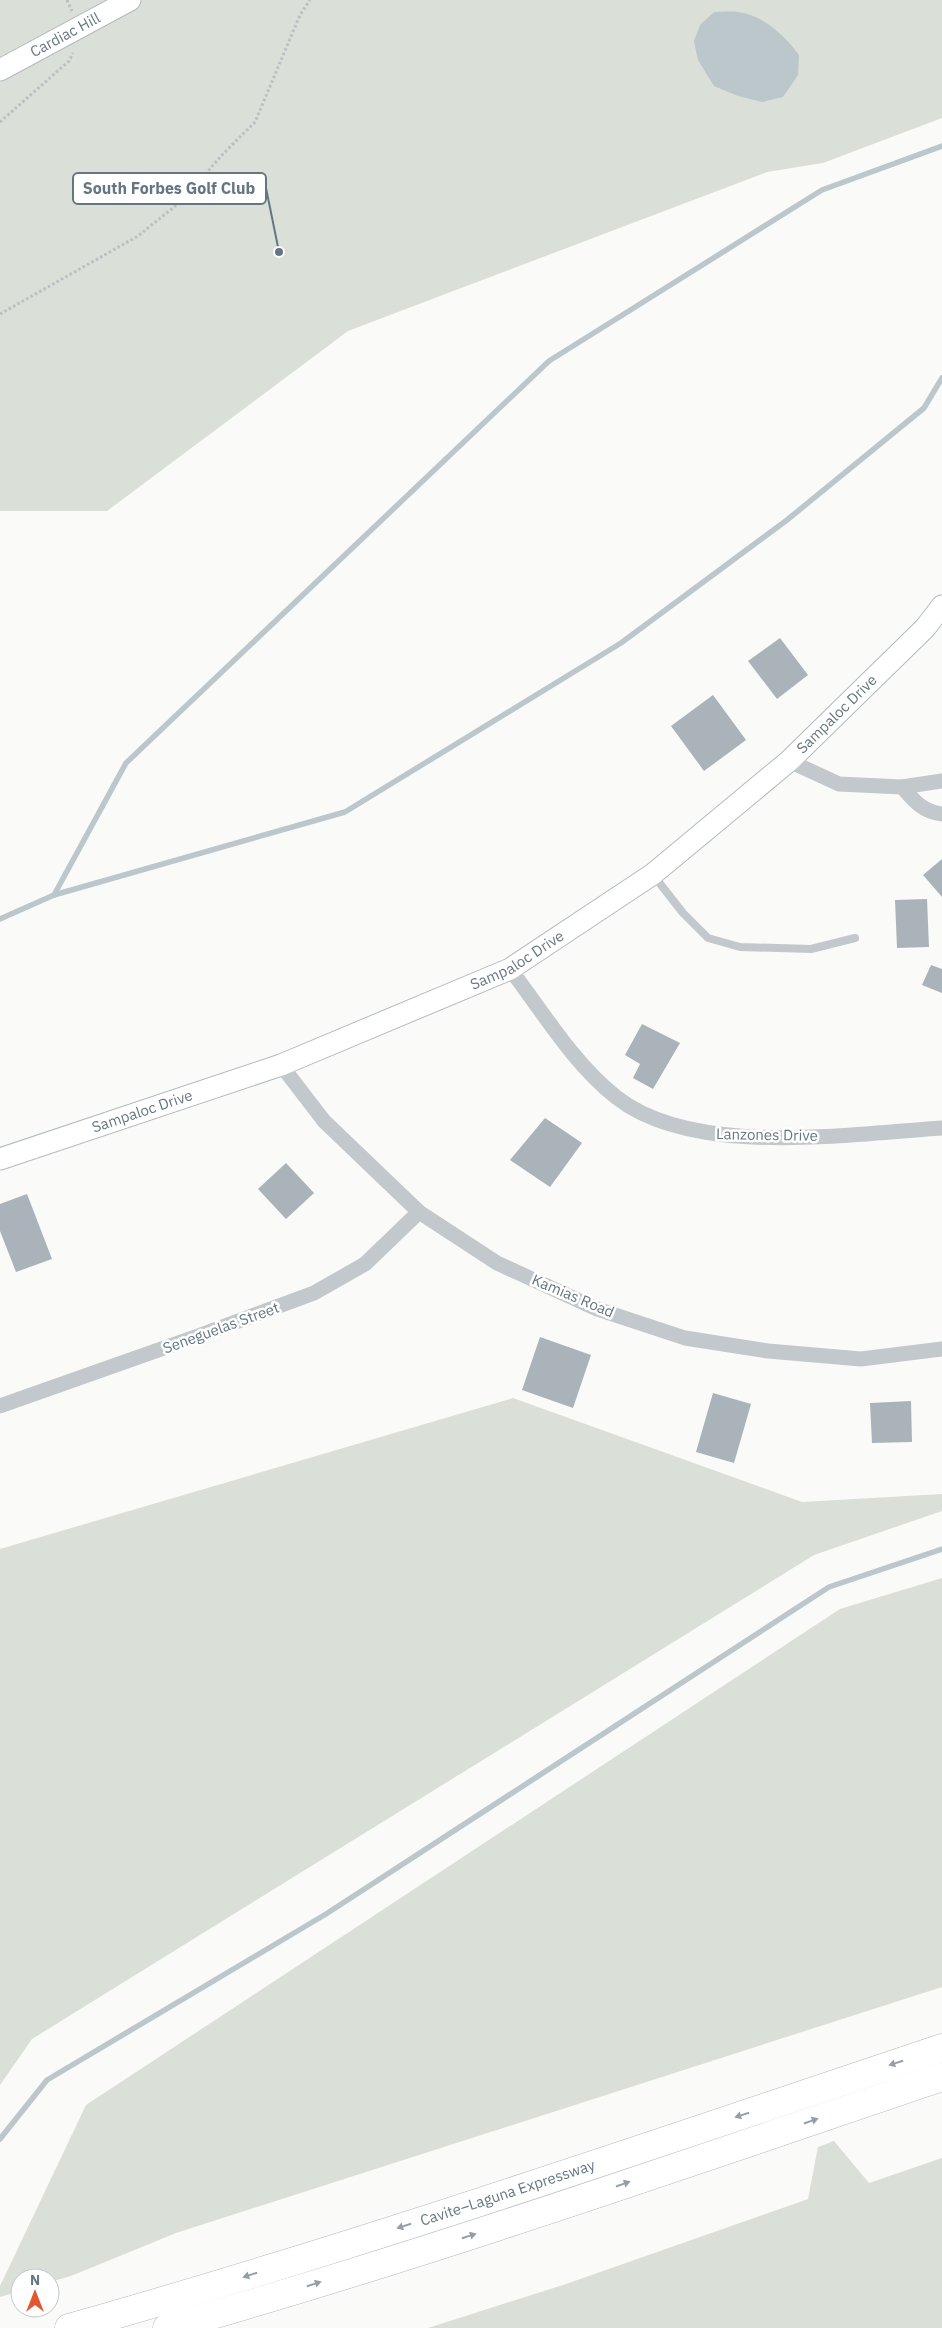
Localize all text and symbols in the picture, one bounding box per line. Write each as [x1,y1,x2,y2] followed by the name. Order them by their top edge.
[27,8,103,61] street label: Cardiac Hill
[73,173,266,204] callout: South Forbes Golf Club
[83,178,255,198] text: South Forbes Golf Club
[792,670,881,757] street label: Sampaloc Drive
[467,926,567,994] street label: Sampaloc Drive
[89,1085,195,1137] street label: Sampaloc Drive
[716,1124,818,1145] street label: Lanzones Drive
[529,1270,617,1321] street label: Kamias Road
[160,1298,282,1357] street label: Seneguelas Street
[888,2060,903,2068] one-way arrow
[734,2112,749,2119] one-way arrow
[803,2117,818,2125] one-way arrow
[418,2155,598,2230] street label: Cavite–Laguna Expressway
[616,2180,631,2188] one-way arrow
[397,2222,412,2230] one-way arrow
[462,2231,477,2239] one-way arrow
[10,2268,60,2318] north arrow
[30,2271,40,2289] text: N
[242,2272,257,2279] one-way arrow
[307,2280,322,2288] one-way arrow

